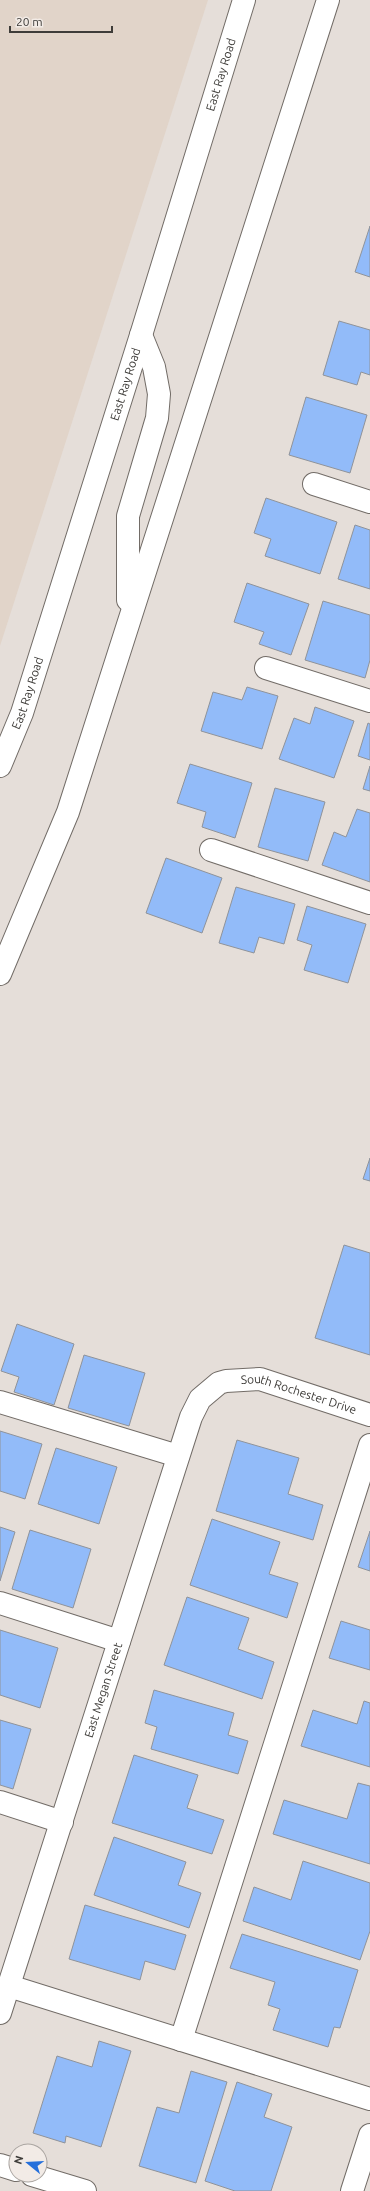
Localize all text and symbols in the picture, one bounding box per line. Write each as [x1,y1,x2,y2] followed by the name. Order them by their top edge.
[10,8,112,34] scale bar
[16,15,43,28] text: 20 m
[203,37,238,113] street label: East Ray Road
[107,346,143,422] street label: East Ray Road
[9,655,45,731] street label: East Ray Road
[240,1372,358,1416] street label: South Rochester Drive
[82,1641,124,1739] street label: East Megan Street
[8,2143,48,2183] north arrow
[12,2154,25,2166] text: N

